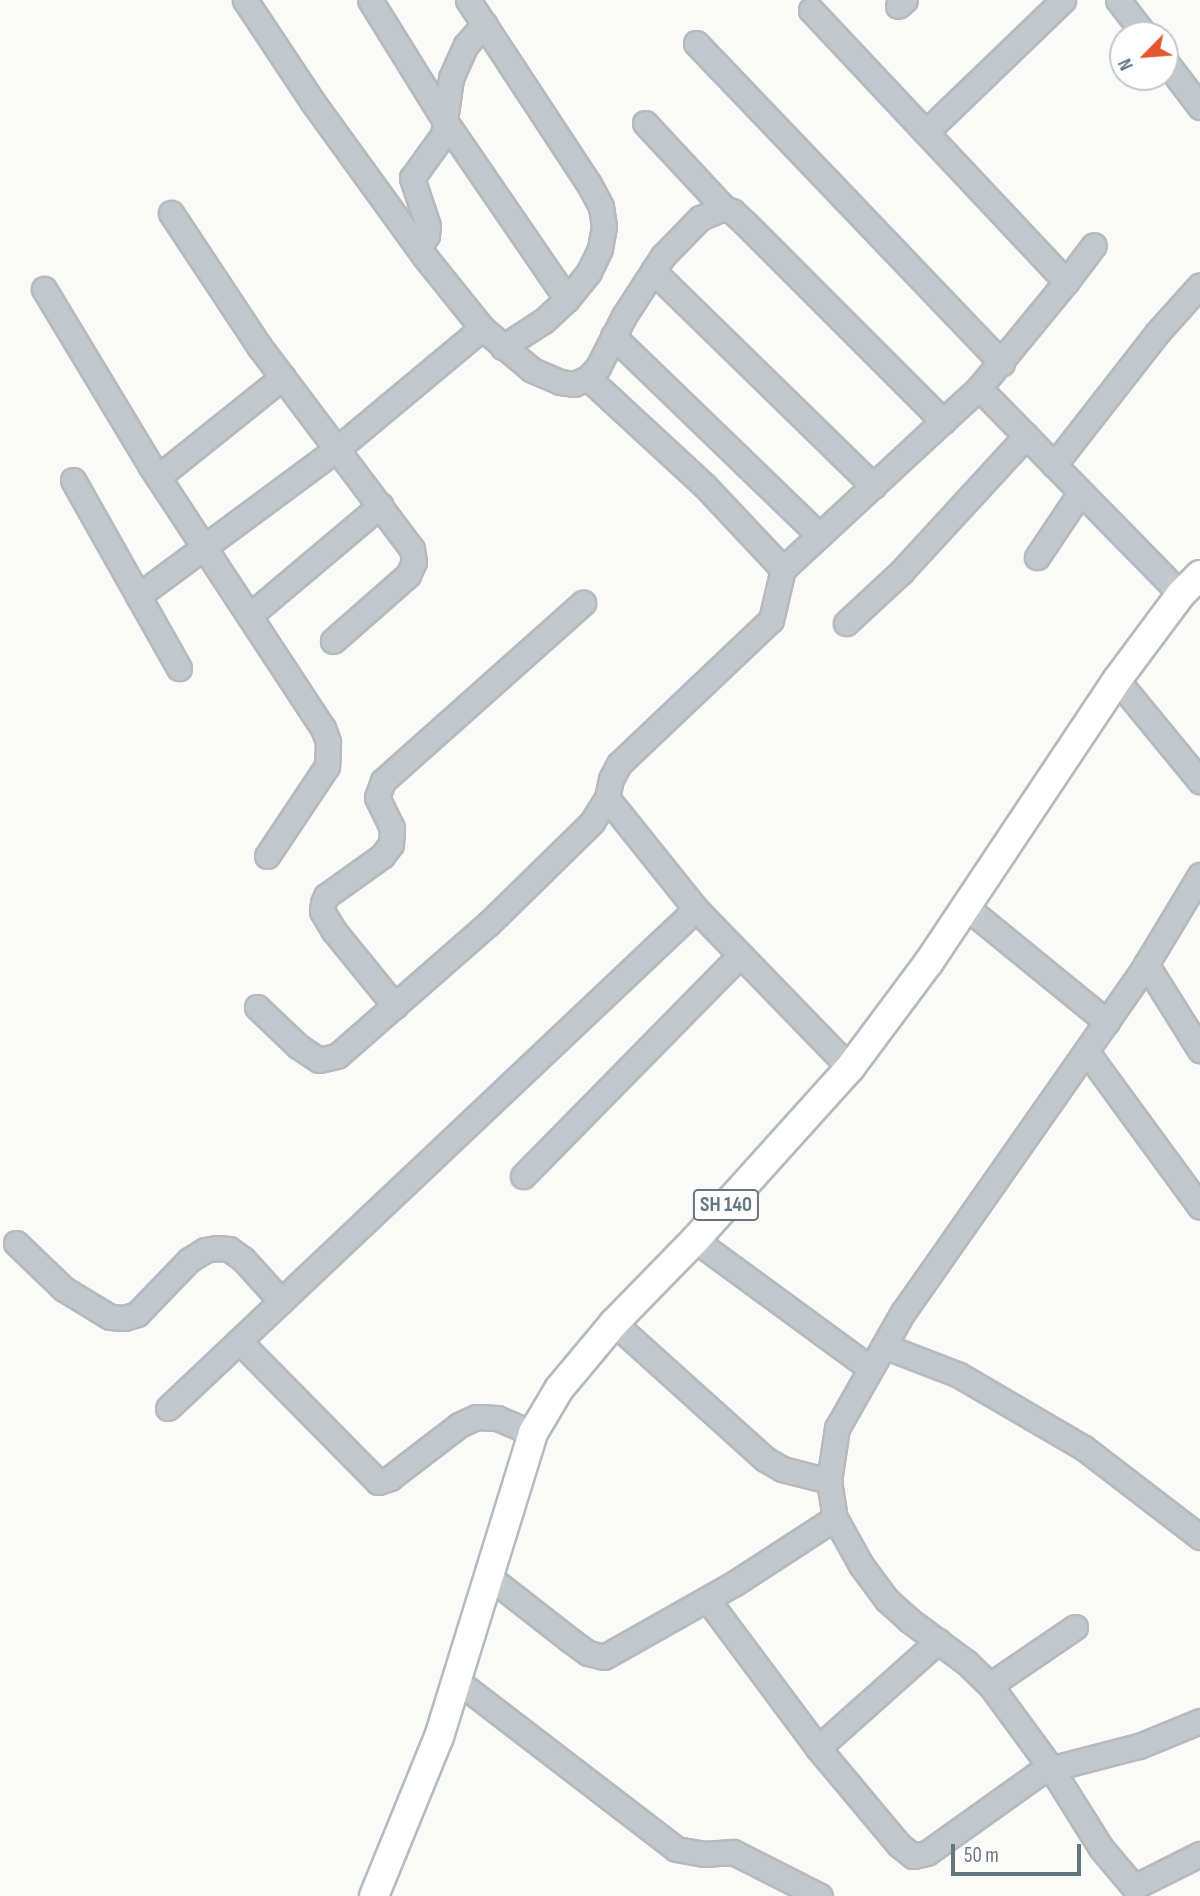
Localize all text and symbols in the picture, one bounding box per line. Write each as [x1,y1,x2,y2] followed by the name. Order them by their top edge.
[1109,21,1179,91] north arrow
[1114,55,1139,74] text: N
[693,1188,759,1222] road number: SH 140
[955,1829,1084,1873] scale bar
[964,1843,999,1868] text: 50 m

